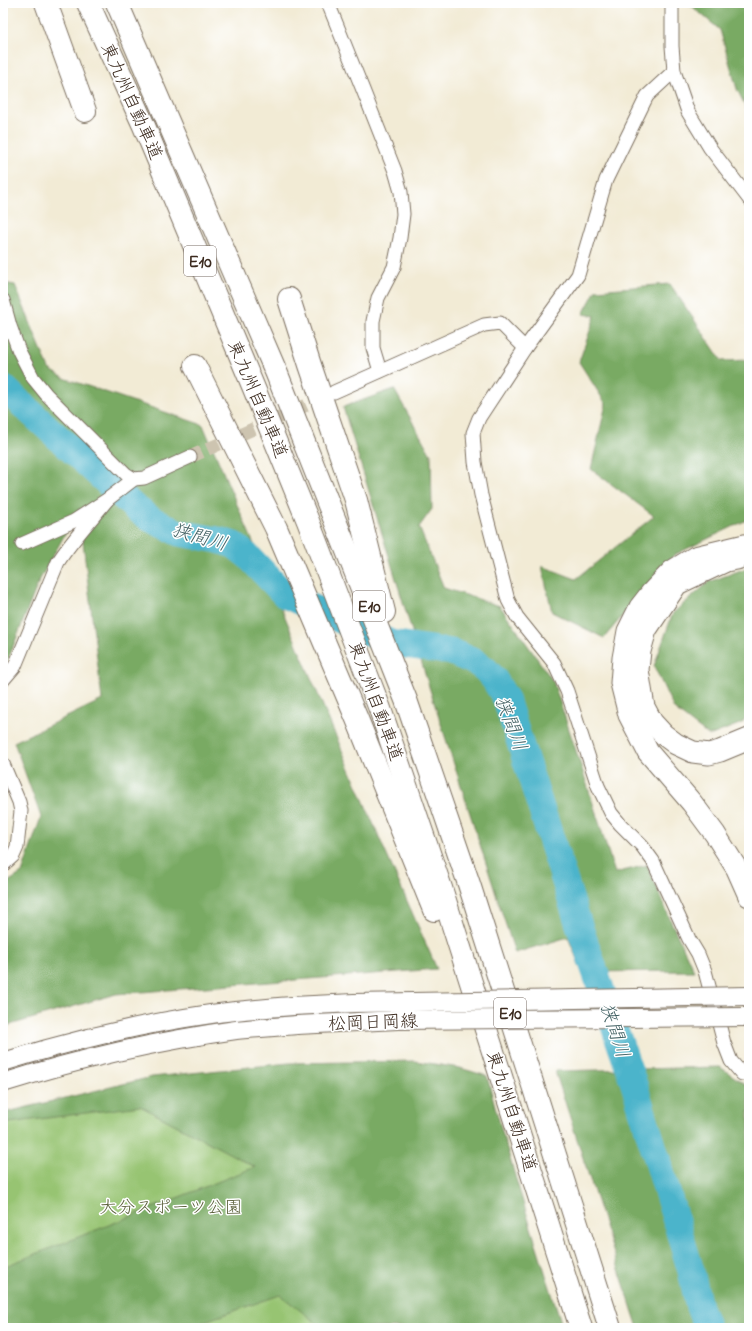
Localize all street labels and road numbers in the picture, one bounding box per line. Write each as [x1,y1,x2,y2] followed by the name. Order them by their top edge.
[93,39,168,165] street label: 東九州自動車道
[184,246,216,276] road number: E10
[220,337,293,463] street label: 東九州自動車道
[353,591,385,621] road number: E10
[340,638,408,765] street label: 東九州自動車道
[494,998,526,1028] road number: E10
[328,1009,418,1039] street label: 松岡日岡線
[478,1048,542,1176] street label: 東九州自動車道

